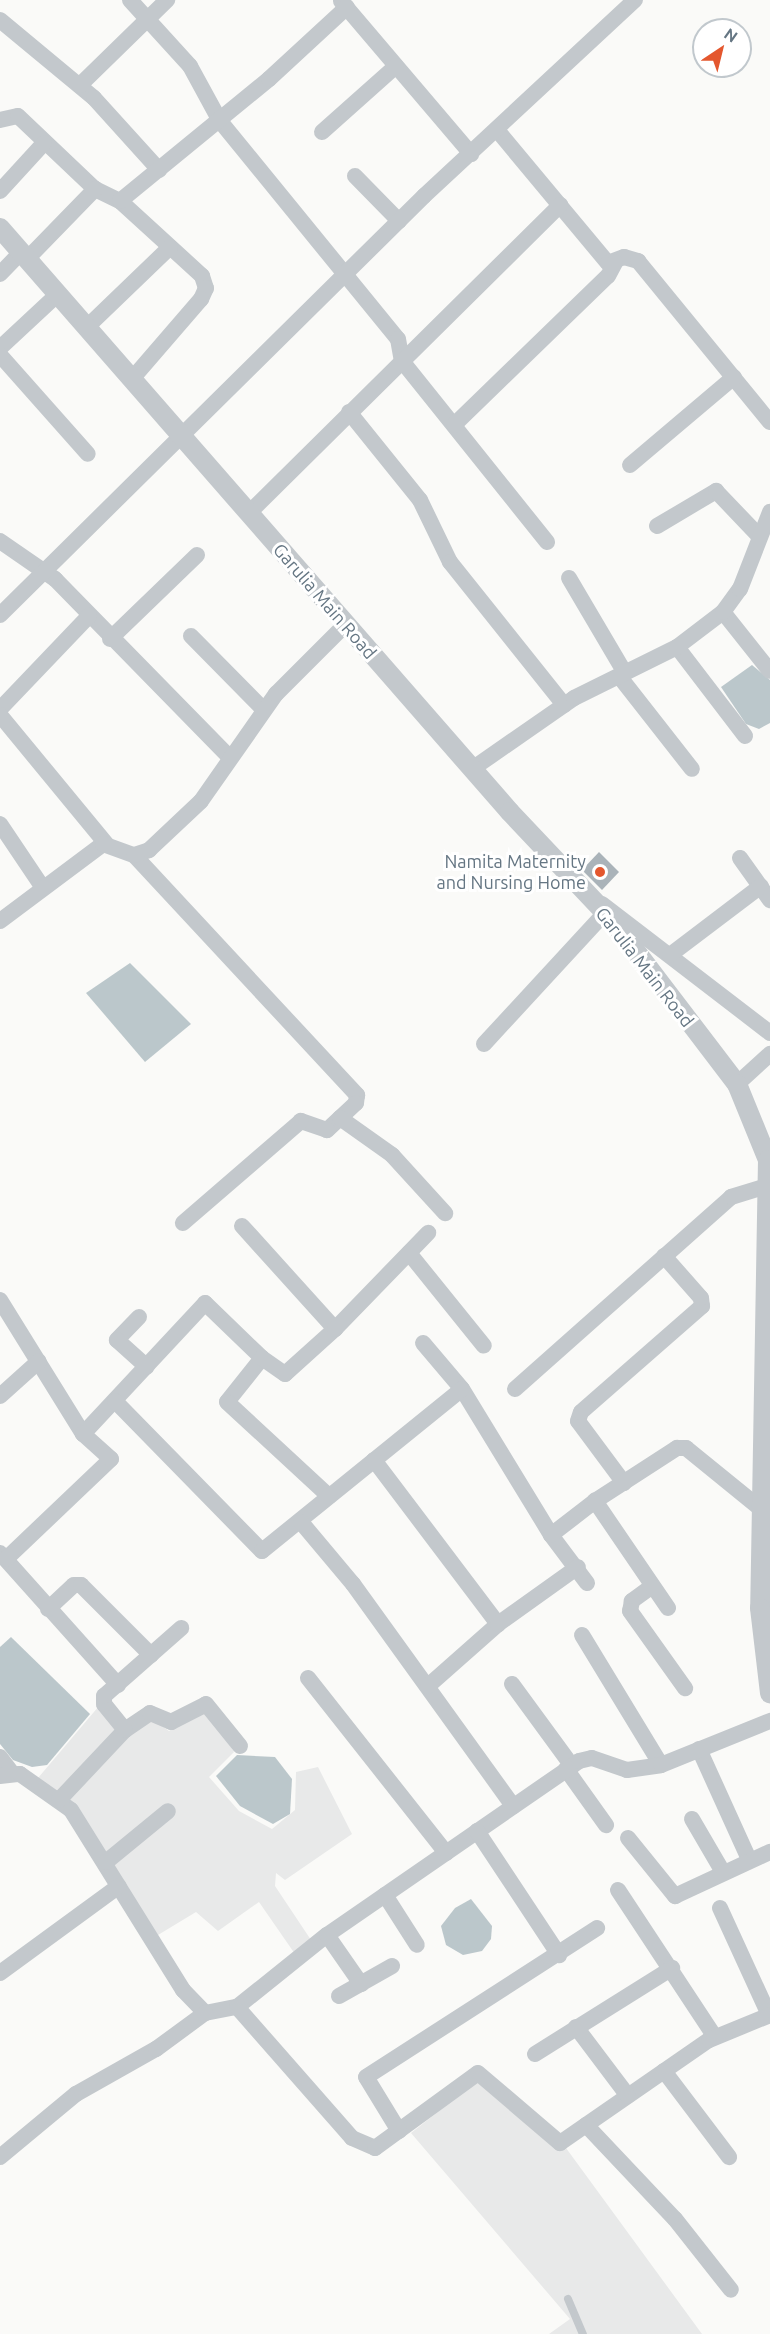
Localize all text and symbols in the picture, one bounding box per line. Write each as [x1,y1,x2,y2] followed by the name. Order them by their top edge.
[692,18,752,78] north arrow
[721,24,741,46] text: N
[269,539,381,663] street label: Garulia Main Road
[436,851,586,894] place label: Namita Maternity and Nursing Home
[591,863,609,881] marker: Namita Maternity and Nursing Home
[592,903,698,1031] street label: Garulia Main Road

